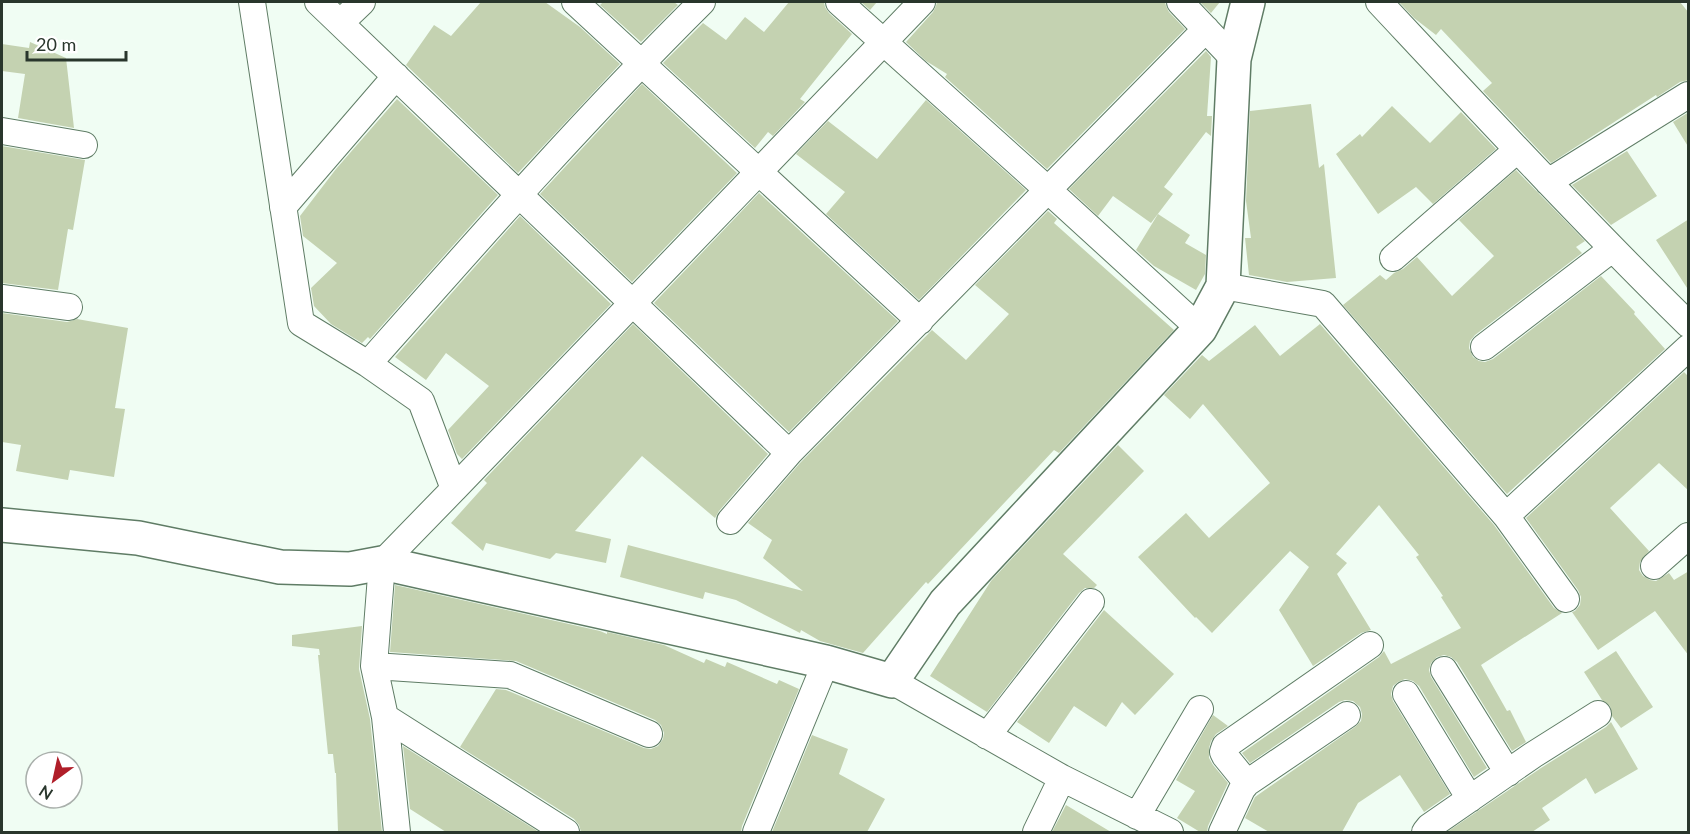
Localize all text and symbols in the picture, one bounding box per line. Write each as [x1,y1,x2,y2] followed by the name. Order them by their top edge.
[27,24,126,62] scale bar
[36,33,76,55] text: 20 m
[24,750,84,810] north arrow
[35,782,56,804] text: N

